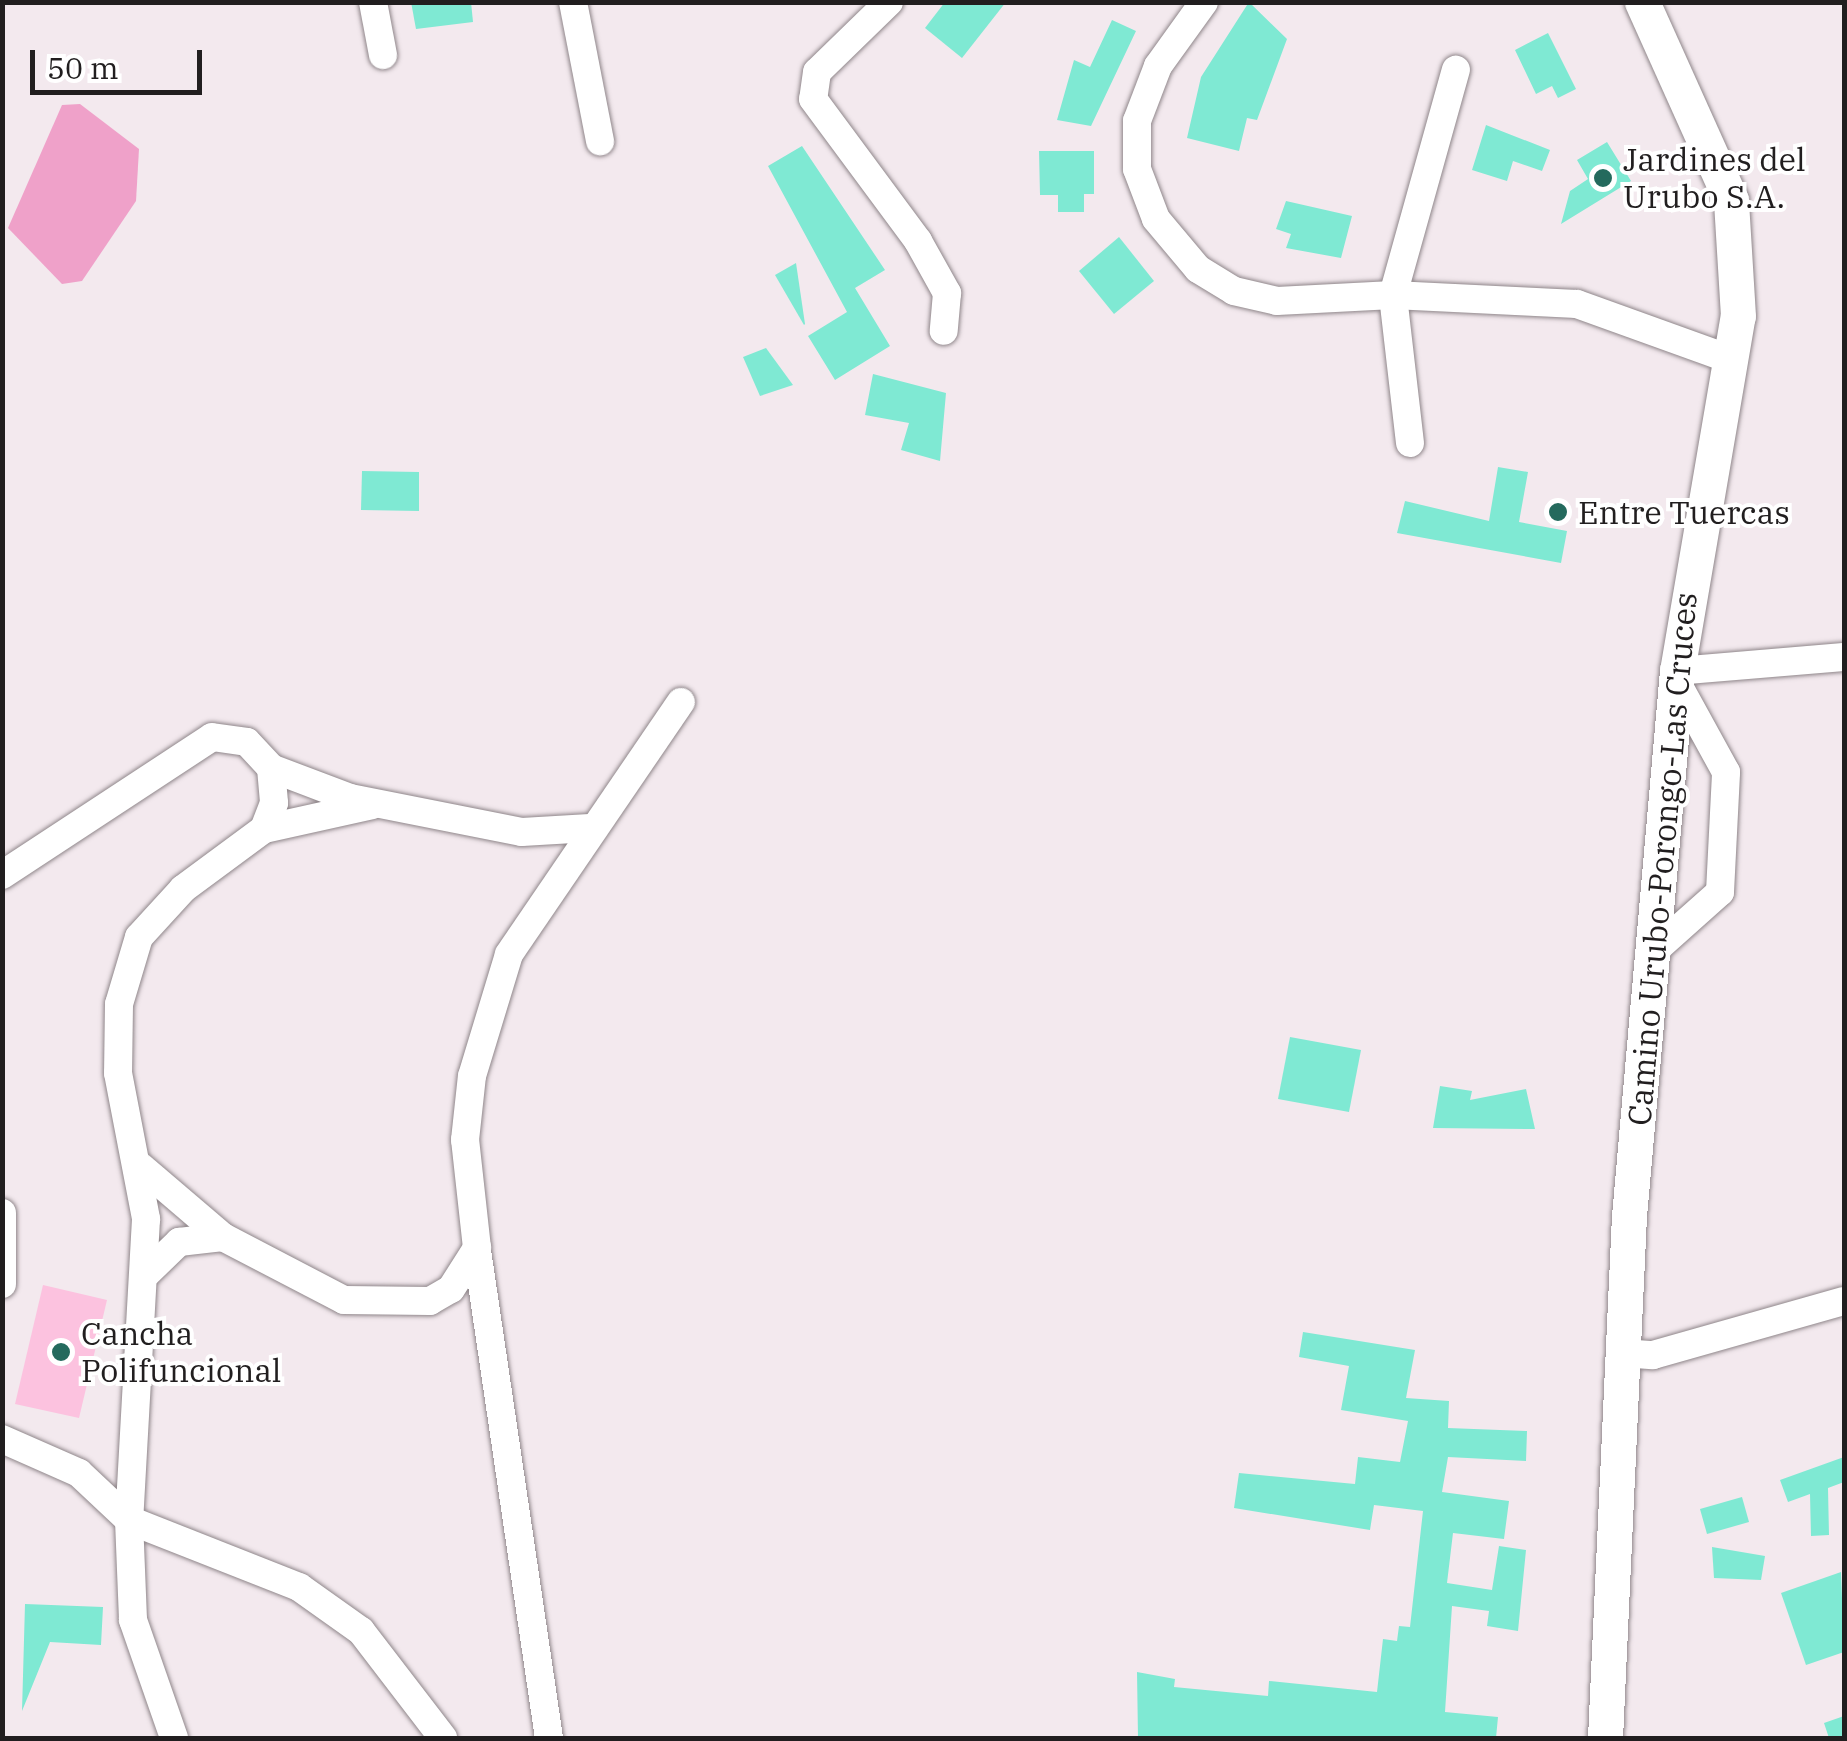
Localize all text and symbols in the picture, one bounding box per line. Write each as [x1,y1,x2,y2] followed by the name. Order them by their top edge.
[35,30,208,92] scale bar
[47,48,119,87] text: 50 m
[1623,141,1805,216] place label: Jardines del Urubo S.A.
[1592,167,1614,189] marker: Jardines del Urubo S.A.
[1578,493,1790,531] place label: Entre Tuercas
[1547,501,1569,523] marker: Entre Tuercas
[1620,591,1704,1127] street label: Camino Urubo-Porongo-Las Cruces
[81,1315,281,1390] place label: Cancha Polifuncional
[50,1341,72,1363] marker: Cancha Polifuncional

